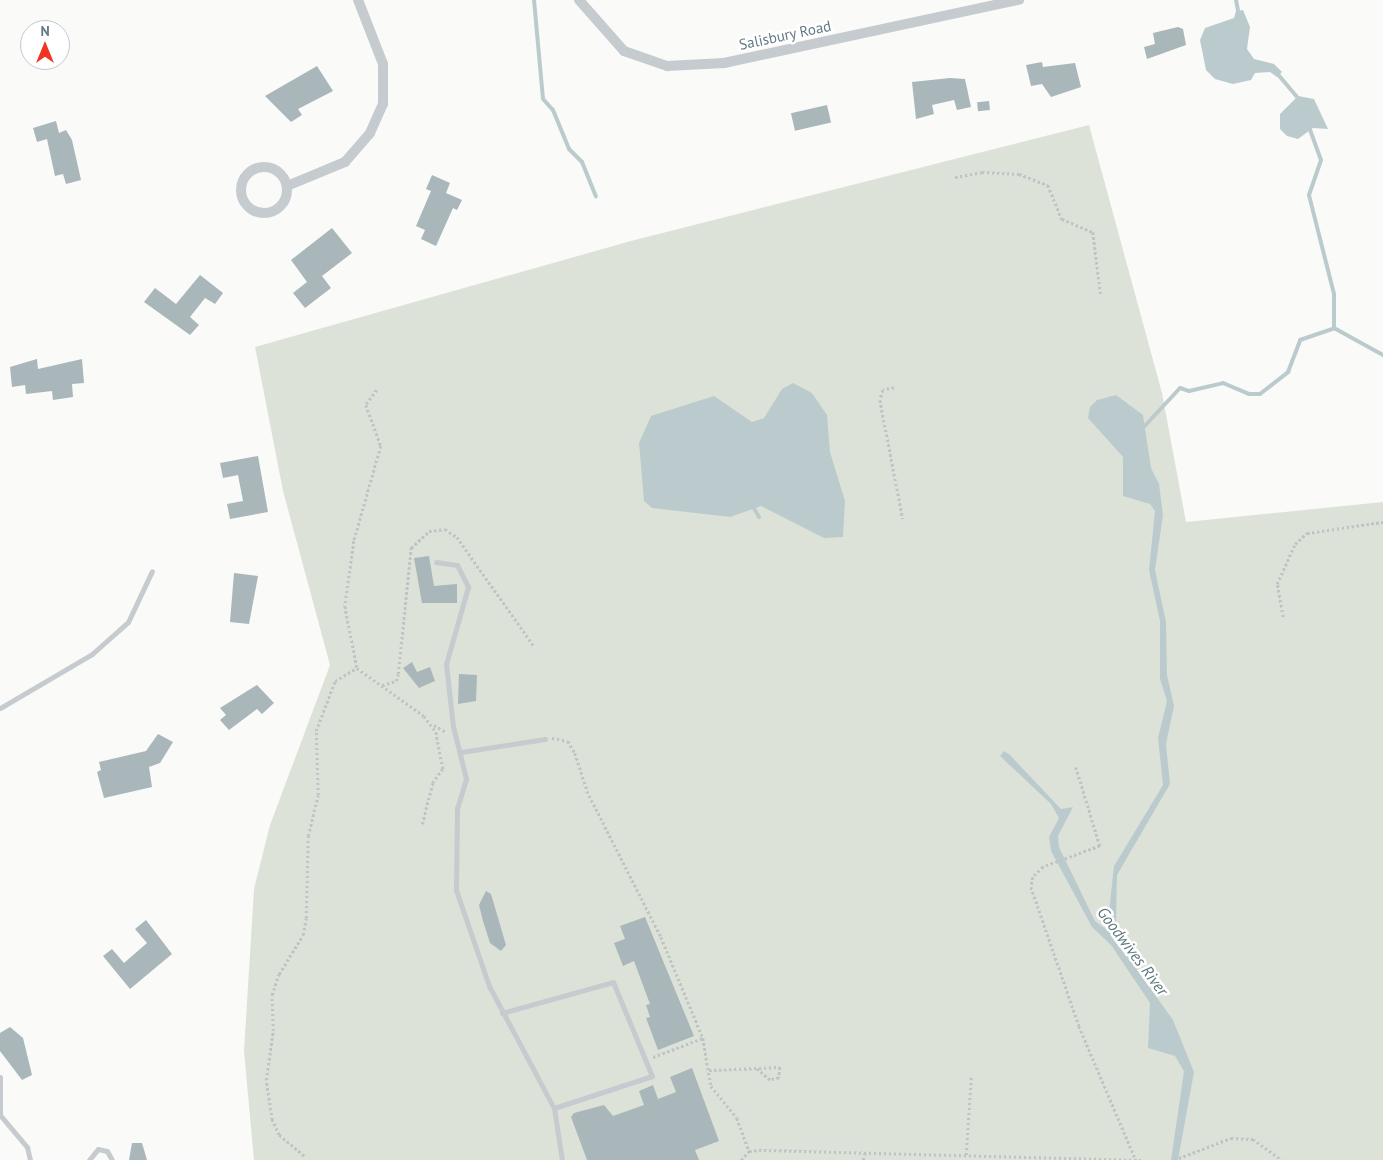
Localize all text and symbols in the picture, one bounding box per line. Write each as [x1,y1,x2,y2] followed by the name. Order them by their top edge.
[737,16,833,54] street label: Salisbury Road
[20,20,70,70] north arrow
[40,22,50,40] text: N
[1093,903,1173,999] water label: Goodwives River

